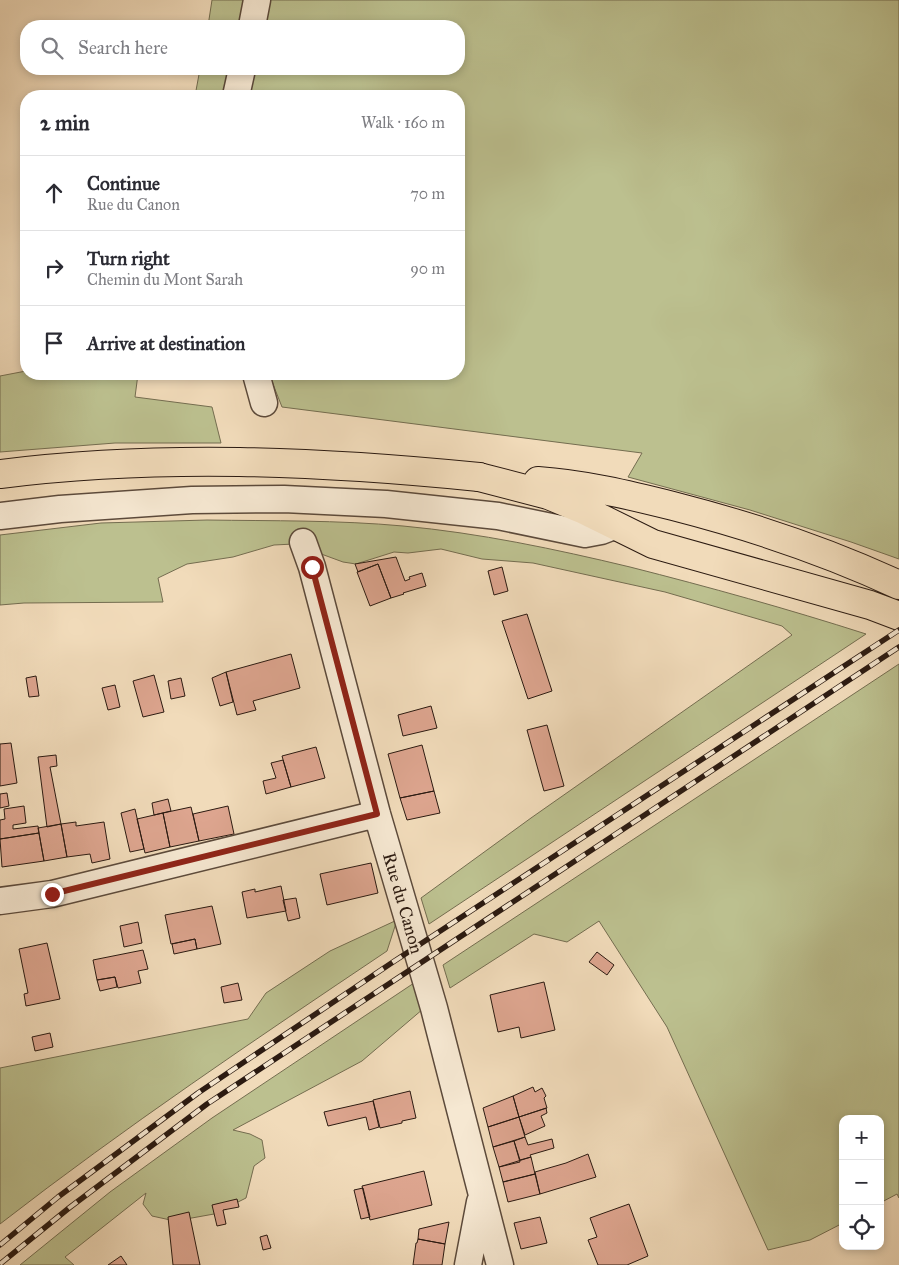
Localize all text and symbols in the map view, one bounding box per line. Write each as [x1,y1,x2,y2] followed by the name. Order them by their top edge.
[20,20,465,75] search box
[38,34,66,62] icon: search
[78,36,168,59] text: Search here
[40,110,90,136] text: 2 min
[361,113,445,132] text: Walk · 160 m
[87,172,160,195] text: Continue
[40,179,68,207] icon: ahead
[410,184,445,203] text: 70 m
[87,195,180,214] text: Rue du Canon
[87,247,170,270] text: Turn right
[40,254,68,282] icon: right
[410,259,445,278] text: 90 m
[87,270,243,289] text: Chemin du Mont Sarah
[40,329,68,357] icon: arrive
[87,332,245,355] text: Arrive at destination
[301,556,324,579] route start
[378,850,428,957] street label: Rue du Canon
[41,883,64,906] route end
[839,1115,884,1250] map controls
[839,1115,884,1160] button: +
[839,1160,884,1205] button: −
[839,1205,884,1250] button: locate

